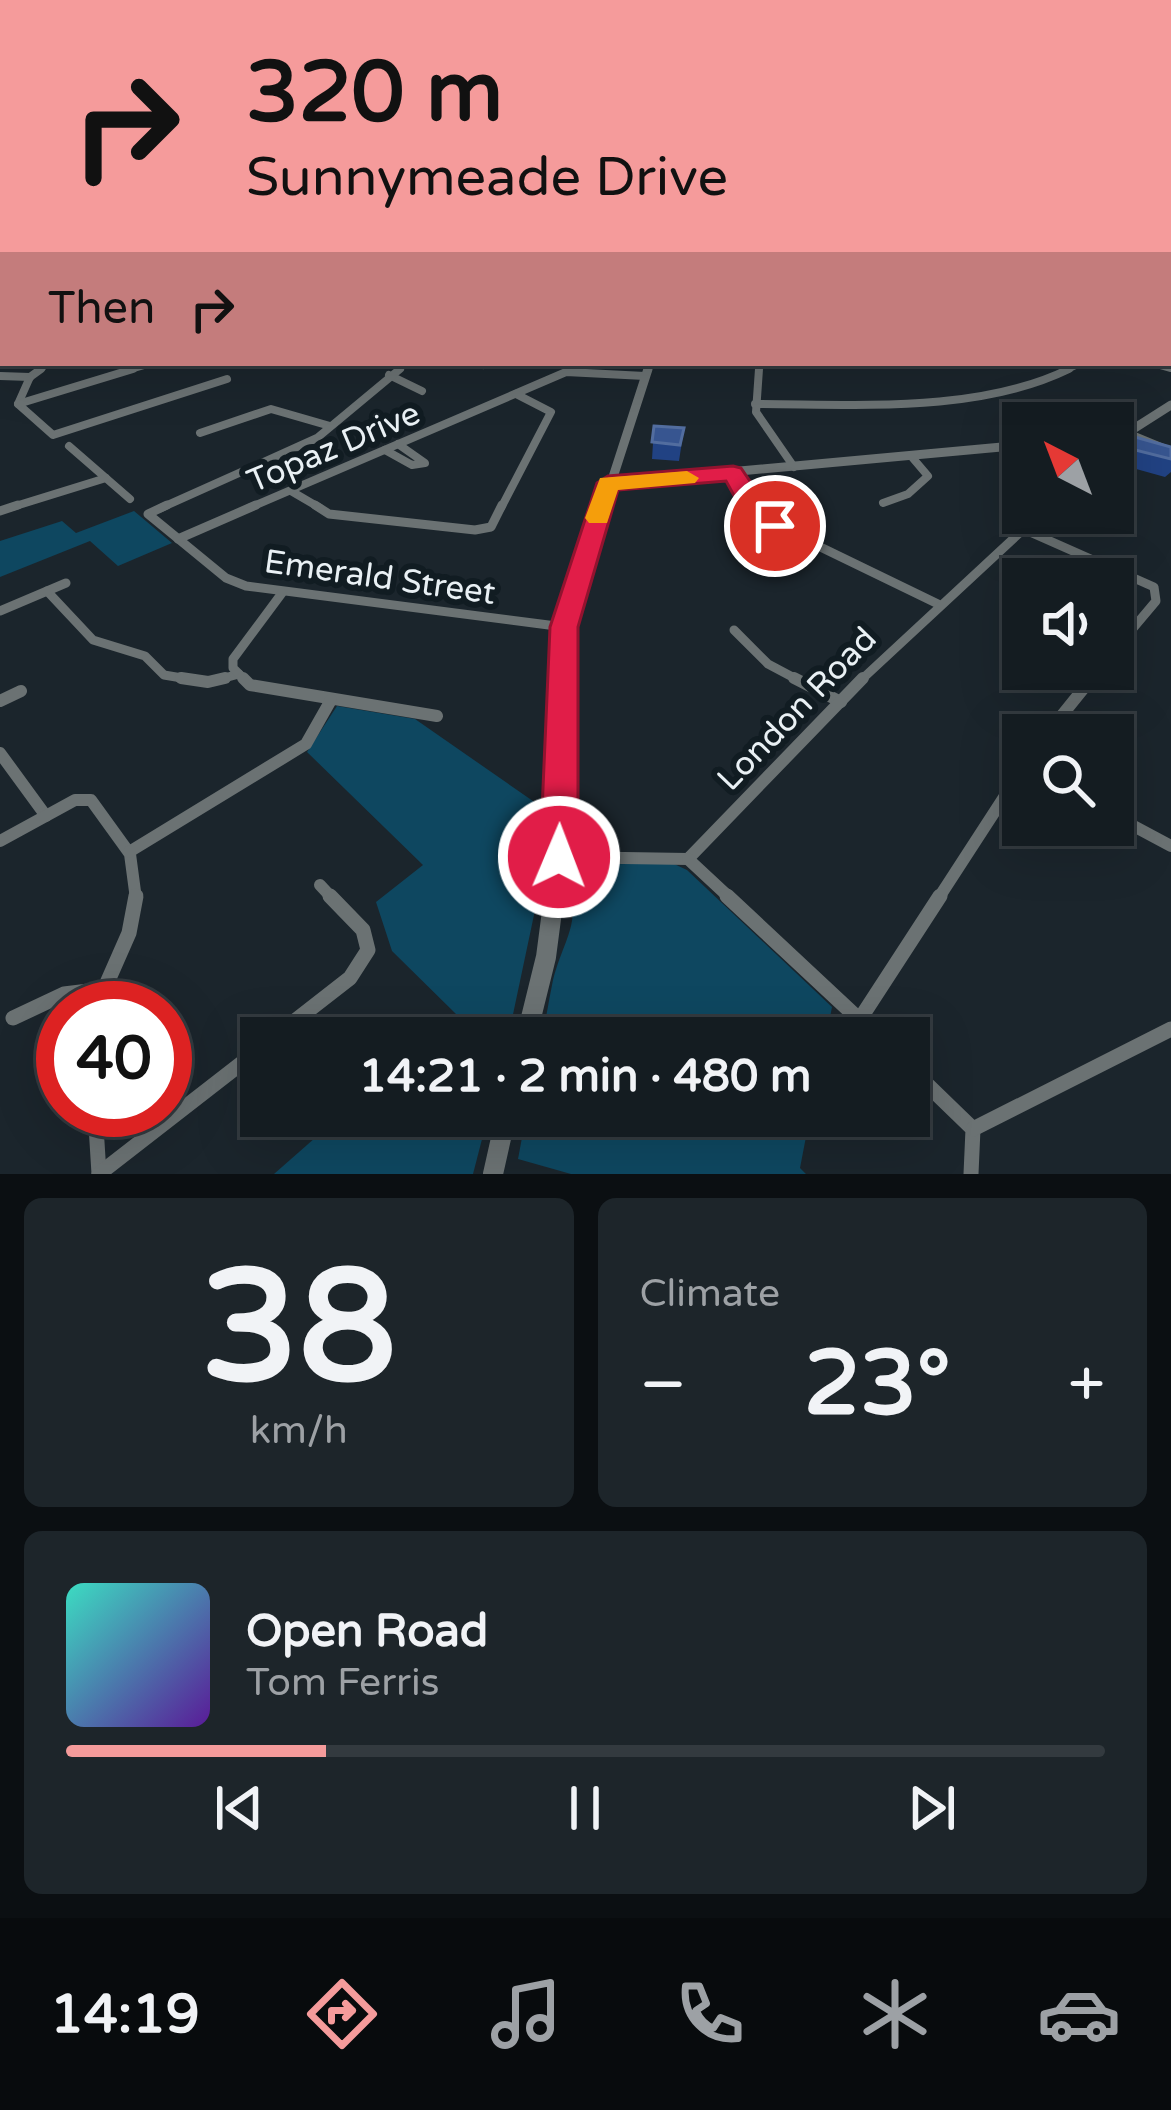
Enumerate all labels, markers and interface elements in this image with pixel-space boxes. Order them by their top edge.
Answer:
text: 320 m [246,43,503,144]
icon: right [48,48,204,204]
text: Sunnymeade Drive [246,145,728,210]
icon: right [179,276,245,342]
text: Then [48,282,155,336]
street label: Topaz Drive [241,394,426,501]
north arrow [1002,402,1134,534]
map controls [1002,402,1134,846]
pin [724,475,826,577]
icon: arrive [742,493,808,559]
street label: Emerald Street [262,542,498,613]
button: sound [1002,558,1134,690]
street label: London Road [710,619,885,799]
button: search [1002,714,1134,846]
position arrow [496,794,622,920]
speed limit sign: 40 [36,981,192,1137]
text: 14:21 · 2 min · 480 m [359,1050,811,1104]
text: 38 [201,1235,397,1423]
text: Climate [640,1270,780,1317]
text: 23° [804,1330,951,1439]
text: − [640,1345,687,1425]
text: + [1068,1345,1105,1425]
text: km/h [250,1407,348,1454]
text: Open Road [246,1605,488,1659]
text: Tom Ferris [246,1659,439,1706]
icon: previous [206,1775,272,1841]
icon: pause [552,1775,618,1841]
icon: next [899,1775,965,1841]
icon: directions [300,1972,384,2056]
icon: music [484,1972,568,2056]
icon: phone [668,1972,752,2056]
icon: climate [853,1972,937,2056]
icon: car [1037,1972,1121,2056]
text: 14:19 [50,1982,200,2047]

